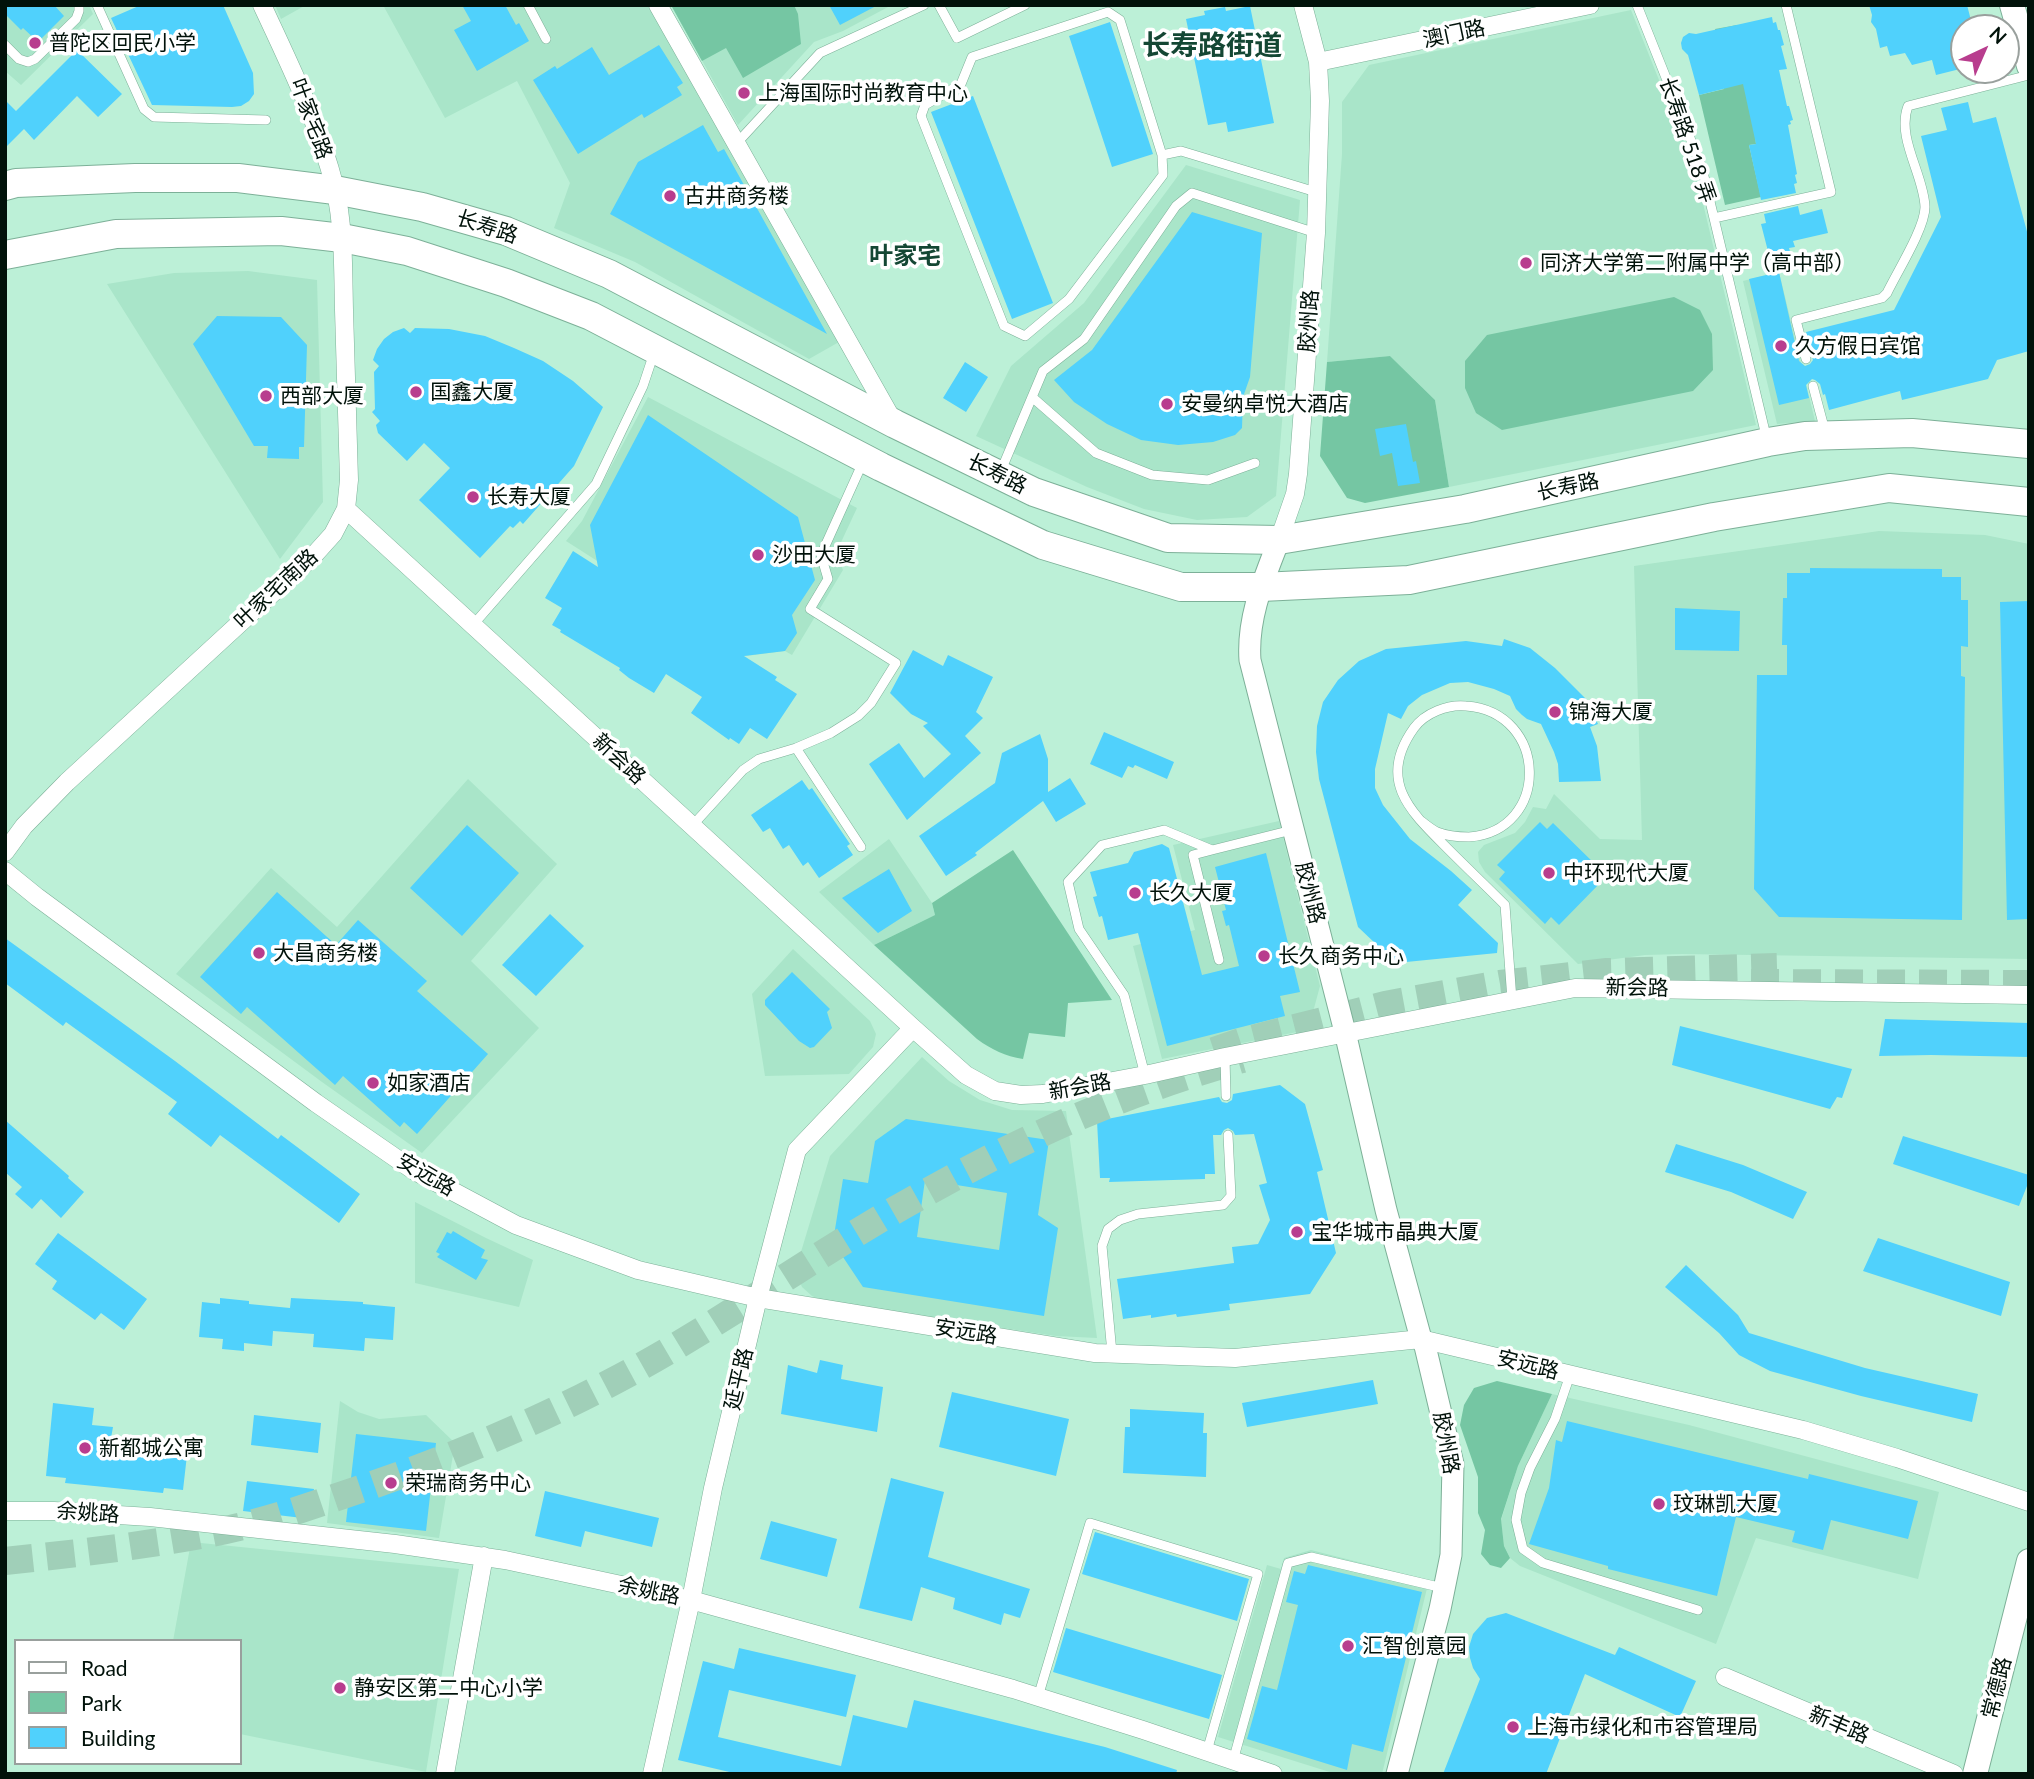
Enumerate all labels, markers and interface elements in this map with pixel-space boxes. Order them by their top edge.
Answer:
north arrow [1950,14,2020,84]
street label: 澳门路 [1421,15,1487,53]
text: N [1985,22,2012,48]
district label: 长寿路街道 [1142,29,1282,63]
place label: 普陀区回民小学 [49,30,196,56]
marker: 普陀区回民小学 [27,35,43,51]
street label: 长寿路 518 弄 [1654,74,1720,206]
street label: 叶家宅路 [285,75,337,163]
place label: 上海国际时尚教育中心 [758,80,968,106]
marker: 上海国际时尚教育中心 [736,85,752,101]
place label: 古井商务楼 [684,183,789,209]
marker: 古井商务楼 [662,188,678,204]
street label: 长寿路 [453,205,521,249]
district label: 叶家宅 [869,242,941,270]
place label: 同济大学第二附属中学（高中部） [1540,250,1855,276]
marker: 同济大学第二附属中学（高中部） [1518,255,1534,271]
street label: 胶州路 [1294,289,1324,353]
place label: 久方假日宾馆 [1795,333,1921,359]
marker: 久方假日宾馆 [1773,338,1789,354]
place label: 国鑫大厦 [430,379,514,405]
place label: 西部大厦 [280,383,364,409]
marker: 国鑫大厦 [408,384,424,400]
marker: 西部大厦 [258,388,274,404]
place label: 安曼纳卓悦大酒店 [1181,391,1349,417]
marker: 安曼纳卓悦大酒店 [1159,396,1175,412]
street label: 长寿路 [963,449,1031,499]
street label: 长寿路 [1535,468,1601,506]
place label: 长寿大厦 [487,484,571,510]
marker: 长寿大厦 [465,489,481,505]
place label: 沙田大厦 [772,542,856,568]
street label: 叶家宅南路 [229,544,323,634]
marker: 沙田大厦 [750,547,766,563]
place label: 锦海大厦 [1569,699,1653,725]
marker: 锦海大厦 [1547,704,1563,720]
street label: 新会路 [587,728,651,790]
street label: 胶州路 [1290,859,1330,927]
place label: 中环现代大厦 [1563,860,1689,886]
marker: 中环现代大厦 [1541,865,1557,881]
place label: 长久大厦 [1149,880,1233,906]
marker: 长久大厦 [1127,885,1143,901]
place label: 大昌商务楼 [273,940,378,966]
place label: 长久商务中心 [1278,943,1404,969]
marker: 大昌商务楼 [251,945,267,961]
marker: 长久商务中心 [1256,948,1272,964]
street label: 新会路 [1605,975,1669,1001]
street label: 新会路 [1047,1069,1113,1105]
place label: 如家酒店 [387,1070,471,1096]
marker: 如家酒店 [365,1075,381,1091]
street label: 安远路 [392,1148,460,1202]
place label: 宝华城市晶典大厦 [1311,1219,1479,1245]
marker: 宝华城市晶典大厦 [1289,1224,1305,1240]
street label: 安远路 [933,1315,999,1349]
street label: 延平路 [720,1345,758,1413]
street label: 安远路 [1494,1345,1562,1385]
street label: 胶州路 [1428,1410,1464,1476]
place label: 新都城公寓 [99,1435,204,1461]
marker: 新都城公寓 [77,1440,93,1456]
place label: 荣瑞商务中心 [405,1470,531,1496]
marker: 荣瑞商务中心 [383,1475,399,1491]
place label: 玟琳凯大厦 [1673,1491,1778,1517]
marker: 玟琳凯大厦 [1651,1496,1667,1512]
street label: 余姚路 [56,1498,120,1528]
street label: 余姚路 [616,1572,682,1610]
place label: 汇智创意园 [1362,1633,1467,1659]
marker: 汇智创意园 [1340,1638,1356,1654]
legend [14,1639,242,1765]
street label: 常德路 [1977,1654,2017,1722]
text: Road [81,1655,128,1680]
place label: 静安区第二中心小学 [354,1675,543,1701]
marker: 静安区第二中心小学 [332,1680,348,1696]
text: Park [81,1690,122,1715]
street label: 新丰路 [1805,1701,1873,1749]
place label: 上海市绿化和市容管理局 [1527,1714,1758,1740]
marker: 上海市绿化和市容管理局 [1505,1719,1521,1735]
text: Building [81,1725,156,1750]

